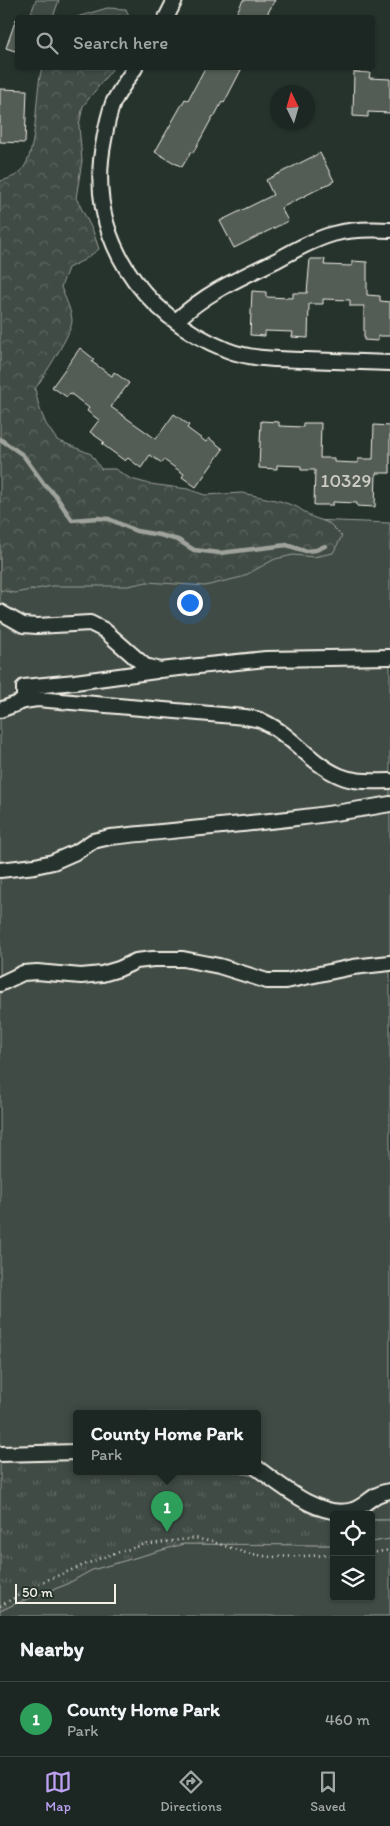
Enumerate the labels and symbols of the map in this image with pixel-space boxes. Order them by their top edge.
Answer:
north arrow [270,85,315,130]
house number: 10329 [321,469,371,492]
your location [177,590,203,616]
pin: 1 [151,1491,183,1532]
scale bar [15,1581,116,1604]

